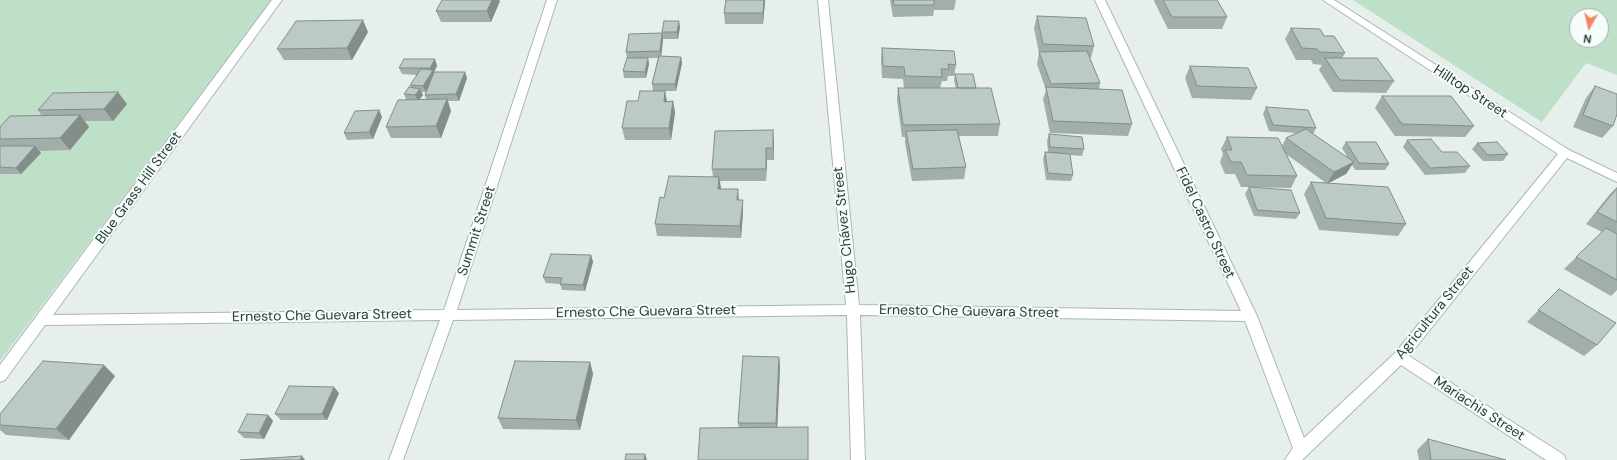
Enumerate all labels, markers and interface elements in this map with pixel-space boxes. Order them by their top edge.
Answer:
north arrow [1569,8,1609,48]
text: N [1583,31,1592,46]
street label: Hilltop Street [1430,62,1510,122]
street label: Blue Grass Hill Street [93,128,185,248]
street label: Fidel Castro Street [1172,165,1238,281]
street label: Hugo Chávez Street [830,166,860,294]
street label: Summit Street [455,184,499,278]
street label: Agricultura Street [1392,263,1478,363]
street label: Ernesto Che Guevara Street [556,302,736,322]
street label: Ernesto Che Guevara Street [879,302,1059,322]
street label: Ernesto Che Guevara Street [232,306,412,326]
street label: Mariachis Street [1430,373,1528,445]

